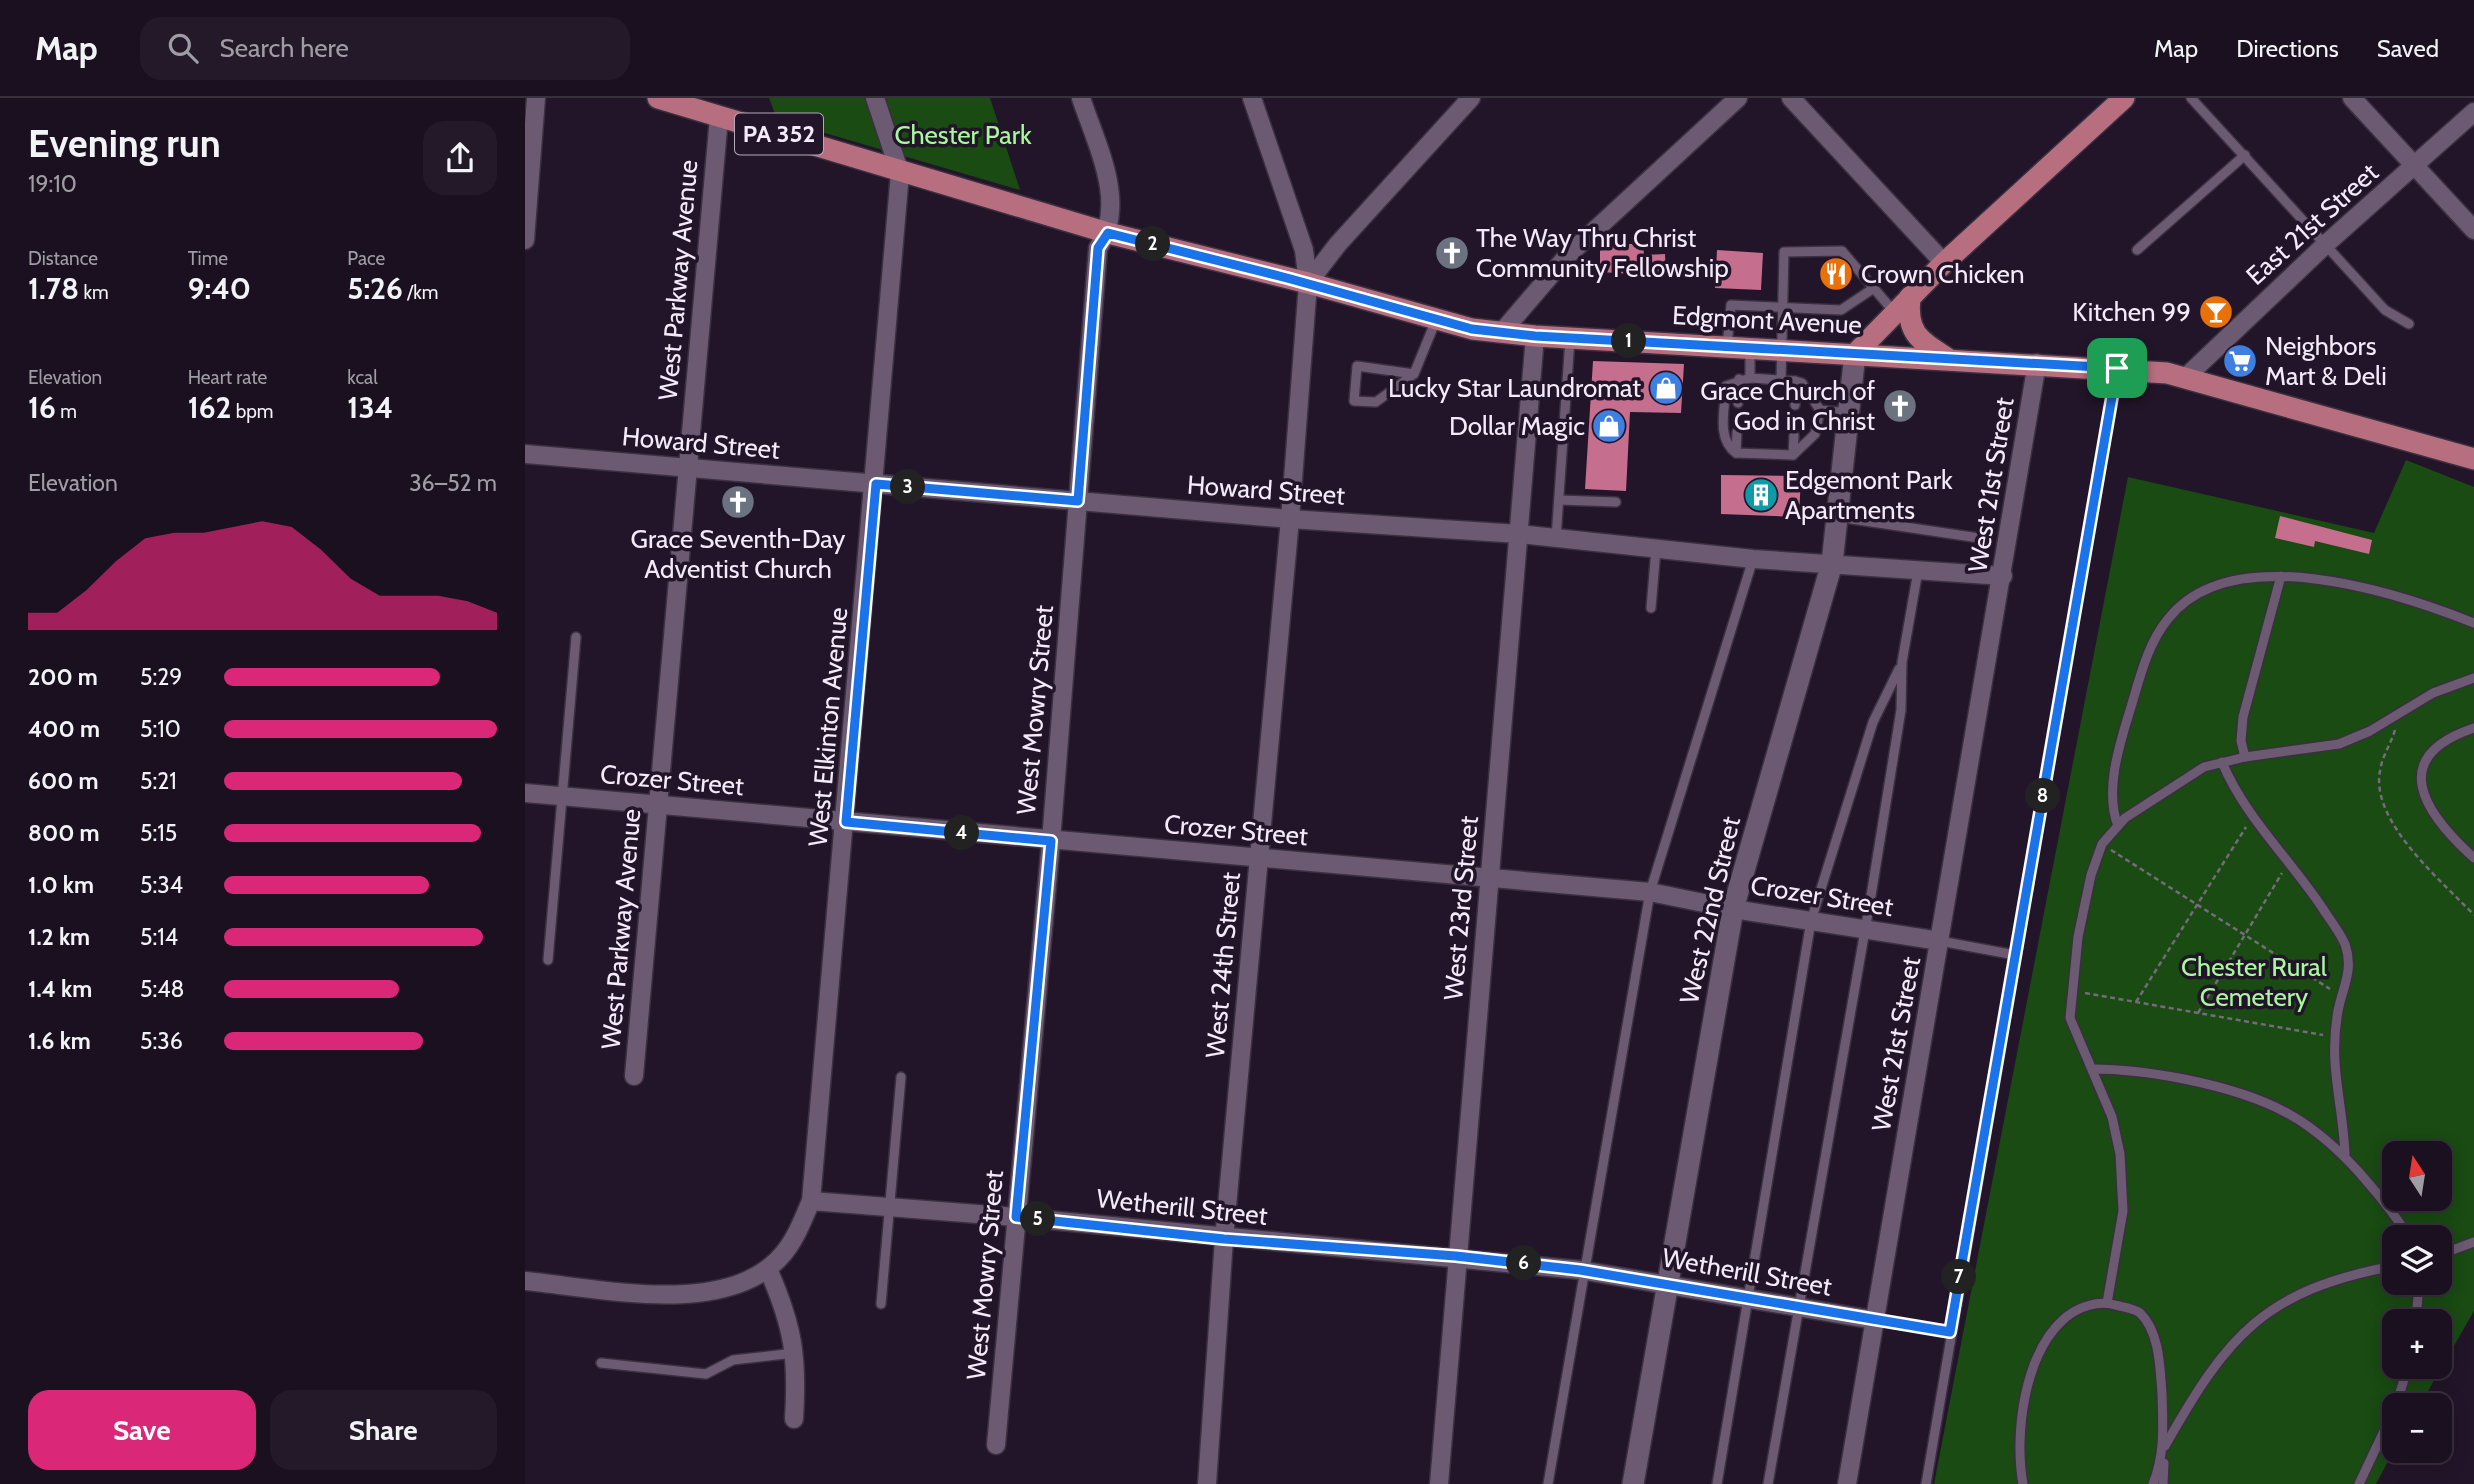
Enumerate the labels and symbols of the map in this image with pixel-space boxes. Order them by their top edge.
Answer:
road number: PA 352 [735,114,823,154]
park label: Chester Park [894,119,1032,151]
street label: East 21st Street [2239,156,2385,292]
street label: West Parkway Avenue [652,158,704,402]
place label: The Way Thru Christ Community Fellowship [1476,222,1729,284]
pin: 2 [1135,226,1171,262]
church icon: The Way Thru Christ Community Fellowship [1433,234,1471,272]
restaurant icon: Crown Chicken [1817,255,1855,293]
place label: Crown Chicken [1861,258,2024,290]
bar icon: Kitchen 99 [2197,293,2235,331]
place label: Kitchen 99 [2072,296,2191,328]
street label: Edgmont Avenue [1671,299,1863,341]
pin: 1 [1611,324,1647,358]
place label: Neighbors Mart & Deli [2265,330,2387,392]
pin [2087,338,2147,398]
supermarket icon: Neighbors Mart & Deli [2221,342,2259,380]
shop icon: Lucky Star Laundromat [1647,369,1685,407]
place label: Lucky Star Laundromat [1388,372,1641,404]
place label: Grace Church of God in Christ [1700,375,1875,437]
church icon: Grace Church of God in Christ [1881,387,1919,425]
street label: West 21st Street [1961,395,2021,575]
shop icon: Dollar Magic [1590,407,1628,445]
place label: Dollar Magic [1449,410,1585,442]
street label: Howard Street [621,420,782,466]
place label: Edgemont Park Apartments [1785,464,1953,526]
street label: Howard Street [1186,469,1346,512]
pin: 3 [891,470,925,504]
building icon: Edgemont Park Apartments [1742,476,1780,514]
church icon: Grace Seventh-Day Adventist Church [719,483,757,521]
place label: Grace Seventh-Day Adventist Church [631,523,845,585]
street label: West Mowry Street [1010,604,1060,816]
street label: West Elkinton Avenue [802,606,854,848]
street label: Crozer Street [599,758,745,802]
pin: 8 [2025,778,2061,814]
street label: West Parkway Avenue [595,807,647,1051]
street label: Crozer Street [1163,808,1309,852]
street label: West 22nd Street [1673,813,1747,1007]
street label: West 23rd Street [1437,814,1485,1002]
pin: 4 [945,816,979,850]
street label: Crozer Street [1748,869,1896,923]
street label: West 24th Street [1199,871,1247,1059]
park label: Chester Rural Cemetery [2181,951,2327,1013]
street label: West 21st Street [1865,954,1927,1134]
north arrow [2382,1141,2452,1211]
street label: West Mowry Street [960,1169,1010,1381]
street label: Wetherill Street [1095,1182,1269,1232]
pin: 5 [1021,1202,1055,1236]
street label: Wetherill Street [1660,1241,1835,1303]
pin: 6 [1507,1246,1541,1280]
pin: 7 [1941,1260,1977,1294]

